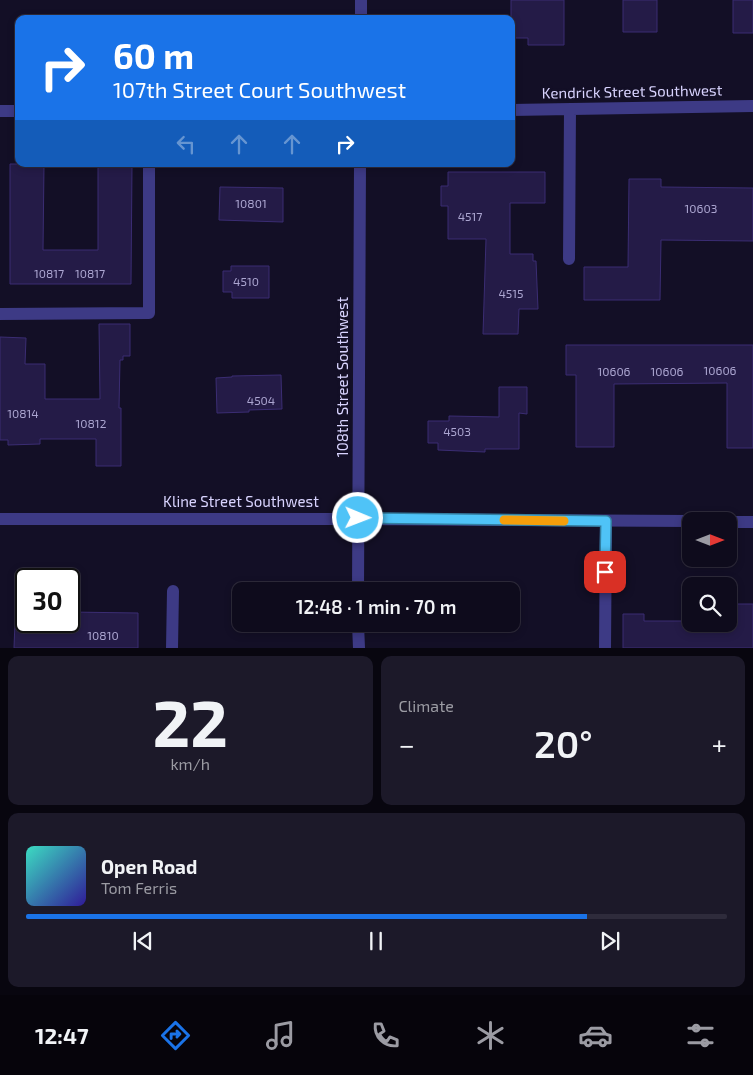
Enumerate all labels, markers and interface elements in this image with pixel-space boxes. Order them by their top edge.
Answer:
text: 60 m [113,34,194,76]
icon: right [30,35,95,100]
text: 107th Street Court Southwest [113,76,406,102]
street label: Kendrick Street Southwest [542,80,723,102]
icon: left [172,130,200,158]
icon: ahead [225,130,253,158]
icon: ahead [278,130,306,158]
icon: right [331,130,359,158]
house number: 10801 [235,196,267,210]
house number: 10603 [685,201,717,215]
house number: 4517 [458,209,482,223]
house number: 10817 [34,266,64,280]
house number: 10817 [75,266,105,280]
house number: 4510 [233,274,259,288]
house number: 4515 [498,286,524,300]
street label: 108th Street Southwest [333,296,351,457]
house number: 10606 [704,363,737,377]
house number: 10606 [598,364,631,378]
house number: 10606 [651,364,684,378]
house number: 4504 [247,393,275,407]
house number: 10814 [7,406,39,420]
house number: 10812 [76,416,107,430]
house number: 4503 [443,424,471,438]
position arrow [331,491,383,543]
street label: Kline Street Southwest [163,492,319,510]
north arrow [682,512,738,568]
map controls [682,512,737,632]
pin [584,551,626,593]
icon: arrive [591,558,619,586]
speed limit sign: 30 [15,568,80,633]
button: search [682,577,737,632]
text: 12:48 · 1 min · 70 m [296,595,456,618]
house number: 10810 [87,628,119,642]
text: 22 [152,682,228,760]
text: Climate [399,696,454,715]
text: 20° [534,720,593,766]
text: − [399,727,415,761]
text: + [712,727,727,761]
text: km/h [170,754,210,773]
text: Open Road [101,855,197,878]
text: Tom Ferris [101,878,177,897]
icon: previous [129,927,157,955]
icon: pause [362,927,390,955]
icon: next [596,927,624,955]
icon: directions [158,1018,193,1053]
icon: music [263,1018,298,1053]
icon: phone [368,1018,403,1053]
icon: climate [473,1018,508,1053]
icon: car [578,1018,613,1053]
icon: filters [683,1018,718,1053]
text: 12:47 [35,1022,89,1048]

